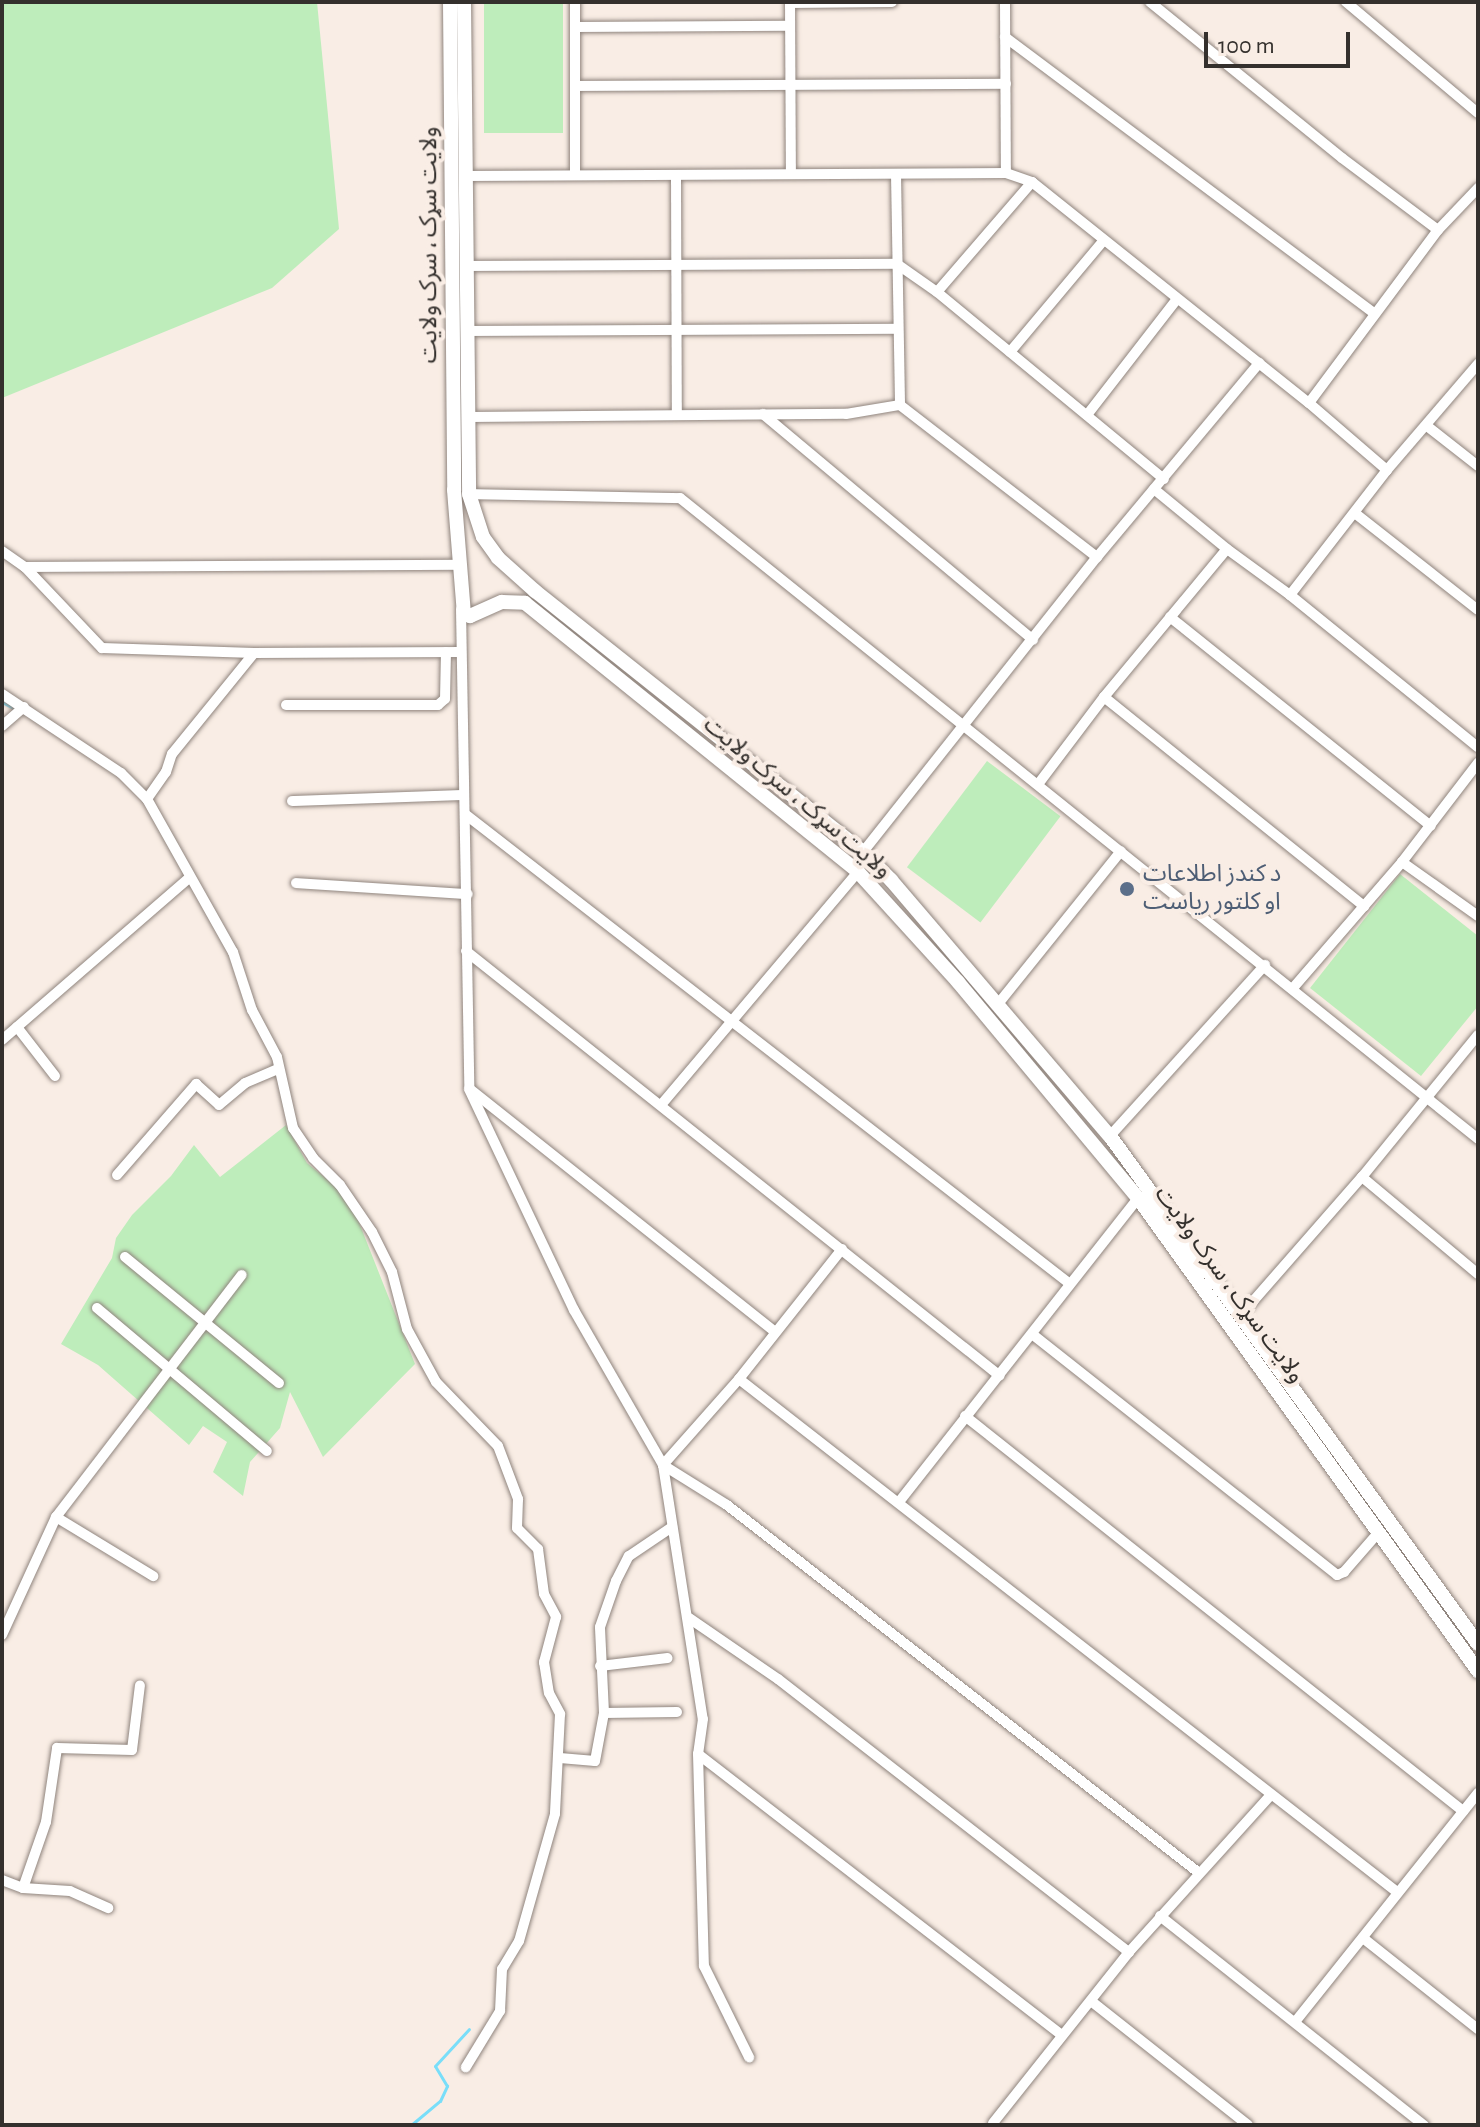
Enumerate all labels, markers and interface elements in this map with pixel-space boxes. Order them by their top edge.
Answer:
scale bar [1208,16,1354,66]
text: 100 m [1218,34,1275,58]
street label: ولایت سړک ، سرک ولایت [416,127,444,363]
street label: ولایت سړک ، سرک ولایت [697,711,897,885]
place label: د کندز اطلاعات او کلتور ریاست [1143,861,1281,917]
marker: د کندز اطلاعات او کلتور ریاست [1118,880,1136,898]
street label: ولایت سړک ، سرک ولایت [1148,1181,1310,1389]

